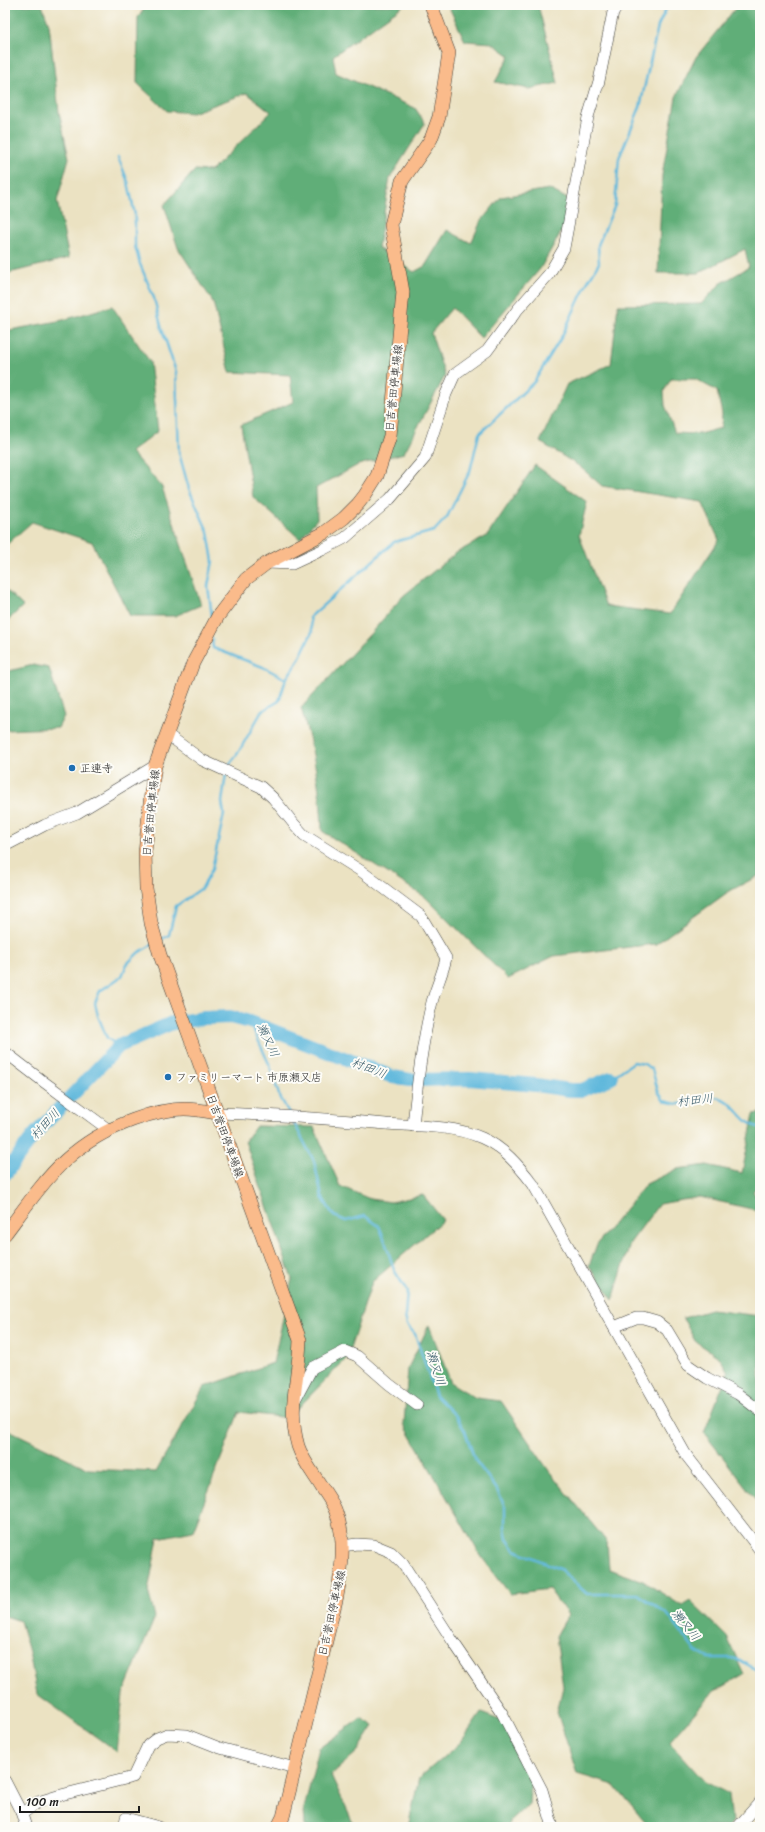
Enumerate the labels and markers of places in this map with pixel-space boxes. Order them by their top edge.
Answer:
place label: 正連寺 [80,759,113,778]
marker: 正連寺 [67,763,77,773]
place label: ファミリーマート 市原瀬又店 [176,1068,322,1087]
marker: ファミリーマート 市原瀬又店 [163,1072,173,1082]

